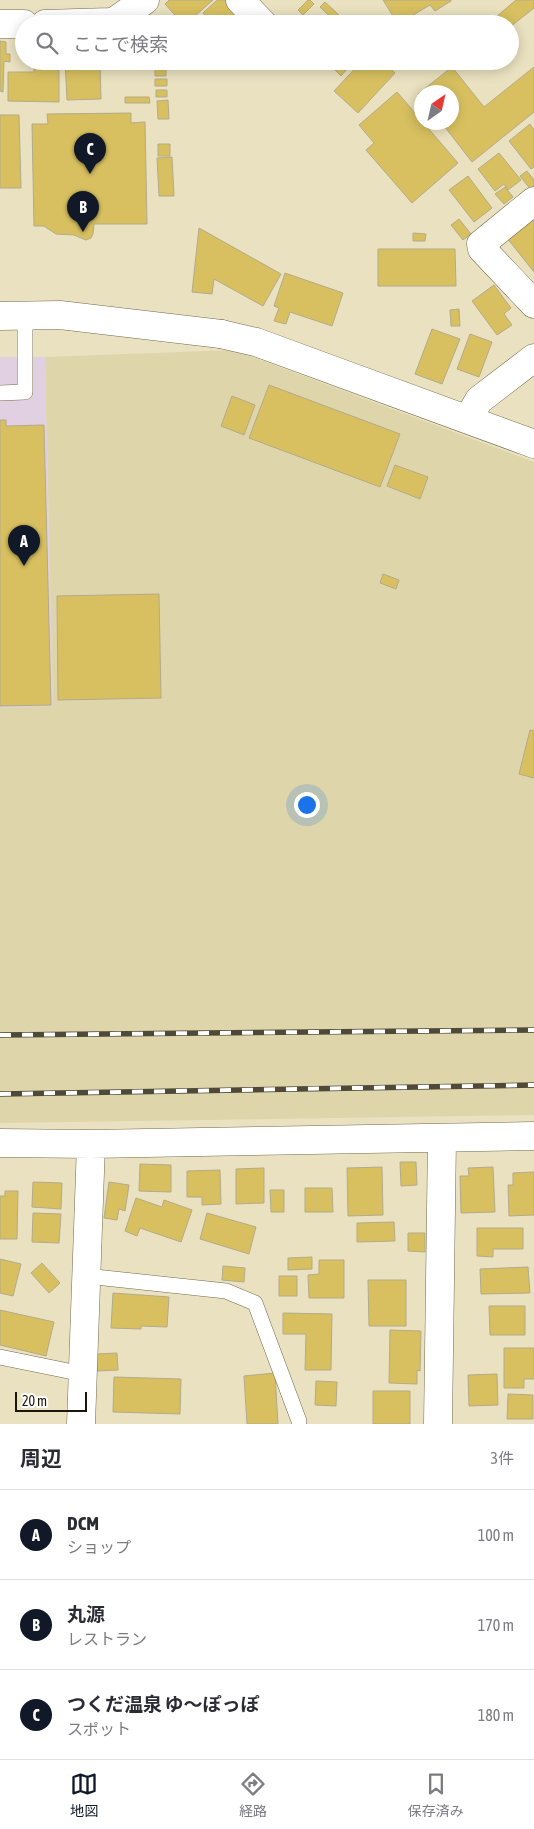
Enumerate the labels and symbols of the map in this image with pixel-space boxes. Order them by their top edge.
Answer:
north arrow [414,85,459,130]
pin: C [74,133,106,174]
pin: B [67,191,99,232]
pin: A [8,525,40,566]
your location [294,792,320,818]
scale bar [15,1389,88,1412]

